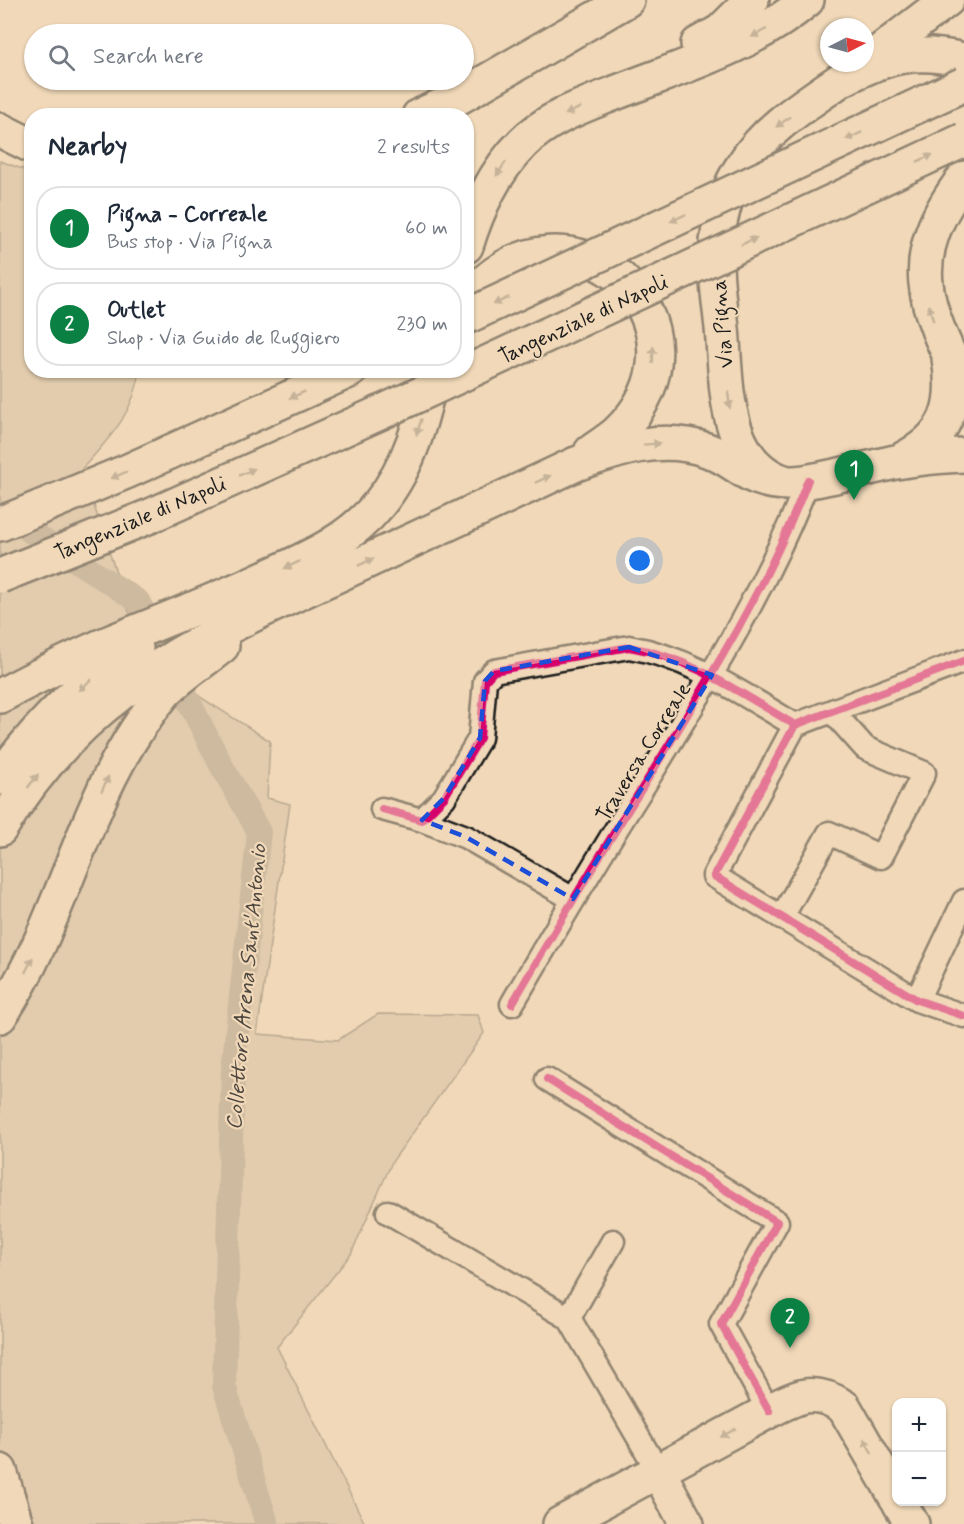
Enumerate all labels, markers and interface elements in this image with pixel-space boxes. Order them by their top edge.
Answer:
north arrow [820,18,874,72]
search box [24,24,474,90]
one-way arrow [750,28,767,38]
icon: search [45,41,78,74]
text: Search here [93,43,204,71]
one-way arrow [565,106,582,115]
one-way arrow [776,116,792,128]
text: Nearby [48,130,127,164]
one-way arrow [846,131,863,140]
text: 2 results [377,134,450,161]
one-way arrow [917,153,934,162]
one-way arrow [496,161,507,177]
text: Pigna - Correale [107,201,268,229]
one-way arrow [669,214,686,223]
text: 1 [65,215,74,242]
text: 60 m [405,215,448,242]
text: Bus stop · Via Pigna [107,229,273,256]
one-way arrow [740,237,757,246]
street label: Tangenziale di Napoli [494,268,673,372]
street label: Via Pigna [705,278,743,369]
text: Outlet [107,297,166,325]
one-way arrow [493,297,510,306]
one-way arrow [926,304,935,322]
text: 2 [65,311,74,338]
text: 230 m [396,311,448,338]
text: Shop · Via Guido de Ruggiero [107,325,340,352]
one-way arrow [649,346,658,365]
one-way arrow [289,390,306,399]
one-way arrow [724,391,733,410]
one-way arrow [414,418,423,436]
one-way arrow [643,439,662,448]
pin: 1 [834,450,874,500]
one-way arrow [239,467,257,477]
street label: Tangenziale di Napoli [50,470,231,569]
one-way arrow [110,470,128,480]
one-way arrow [535,475,552,484]
your location [625,546,654,575]
one-way arrow [358,557,375,566]
one-way arrow [283,561,300,570]
street label: Traversa Correale [590,677,698,828]
one-way arrow [78,678,93,691]
one-way arrow [27,773,39,789]
one-way arrow [100,775,110,793]
water label: Collettore Arena Sant'Antonio [221,842,273,1131]
one-way arrow [24,956,33,973]
pin: 2 [770,1298,810,1348]
map controls [892,1398,946,1506]
button: + [892,1398,946,1452]
one-way arrow [720,1428,737,1438]
one-way arrow [863,1438,873,1455]
button: − [892,1452,946,1506]

